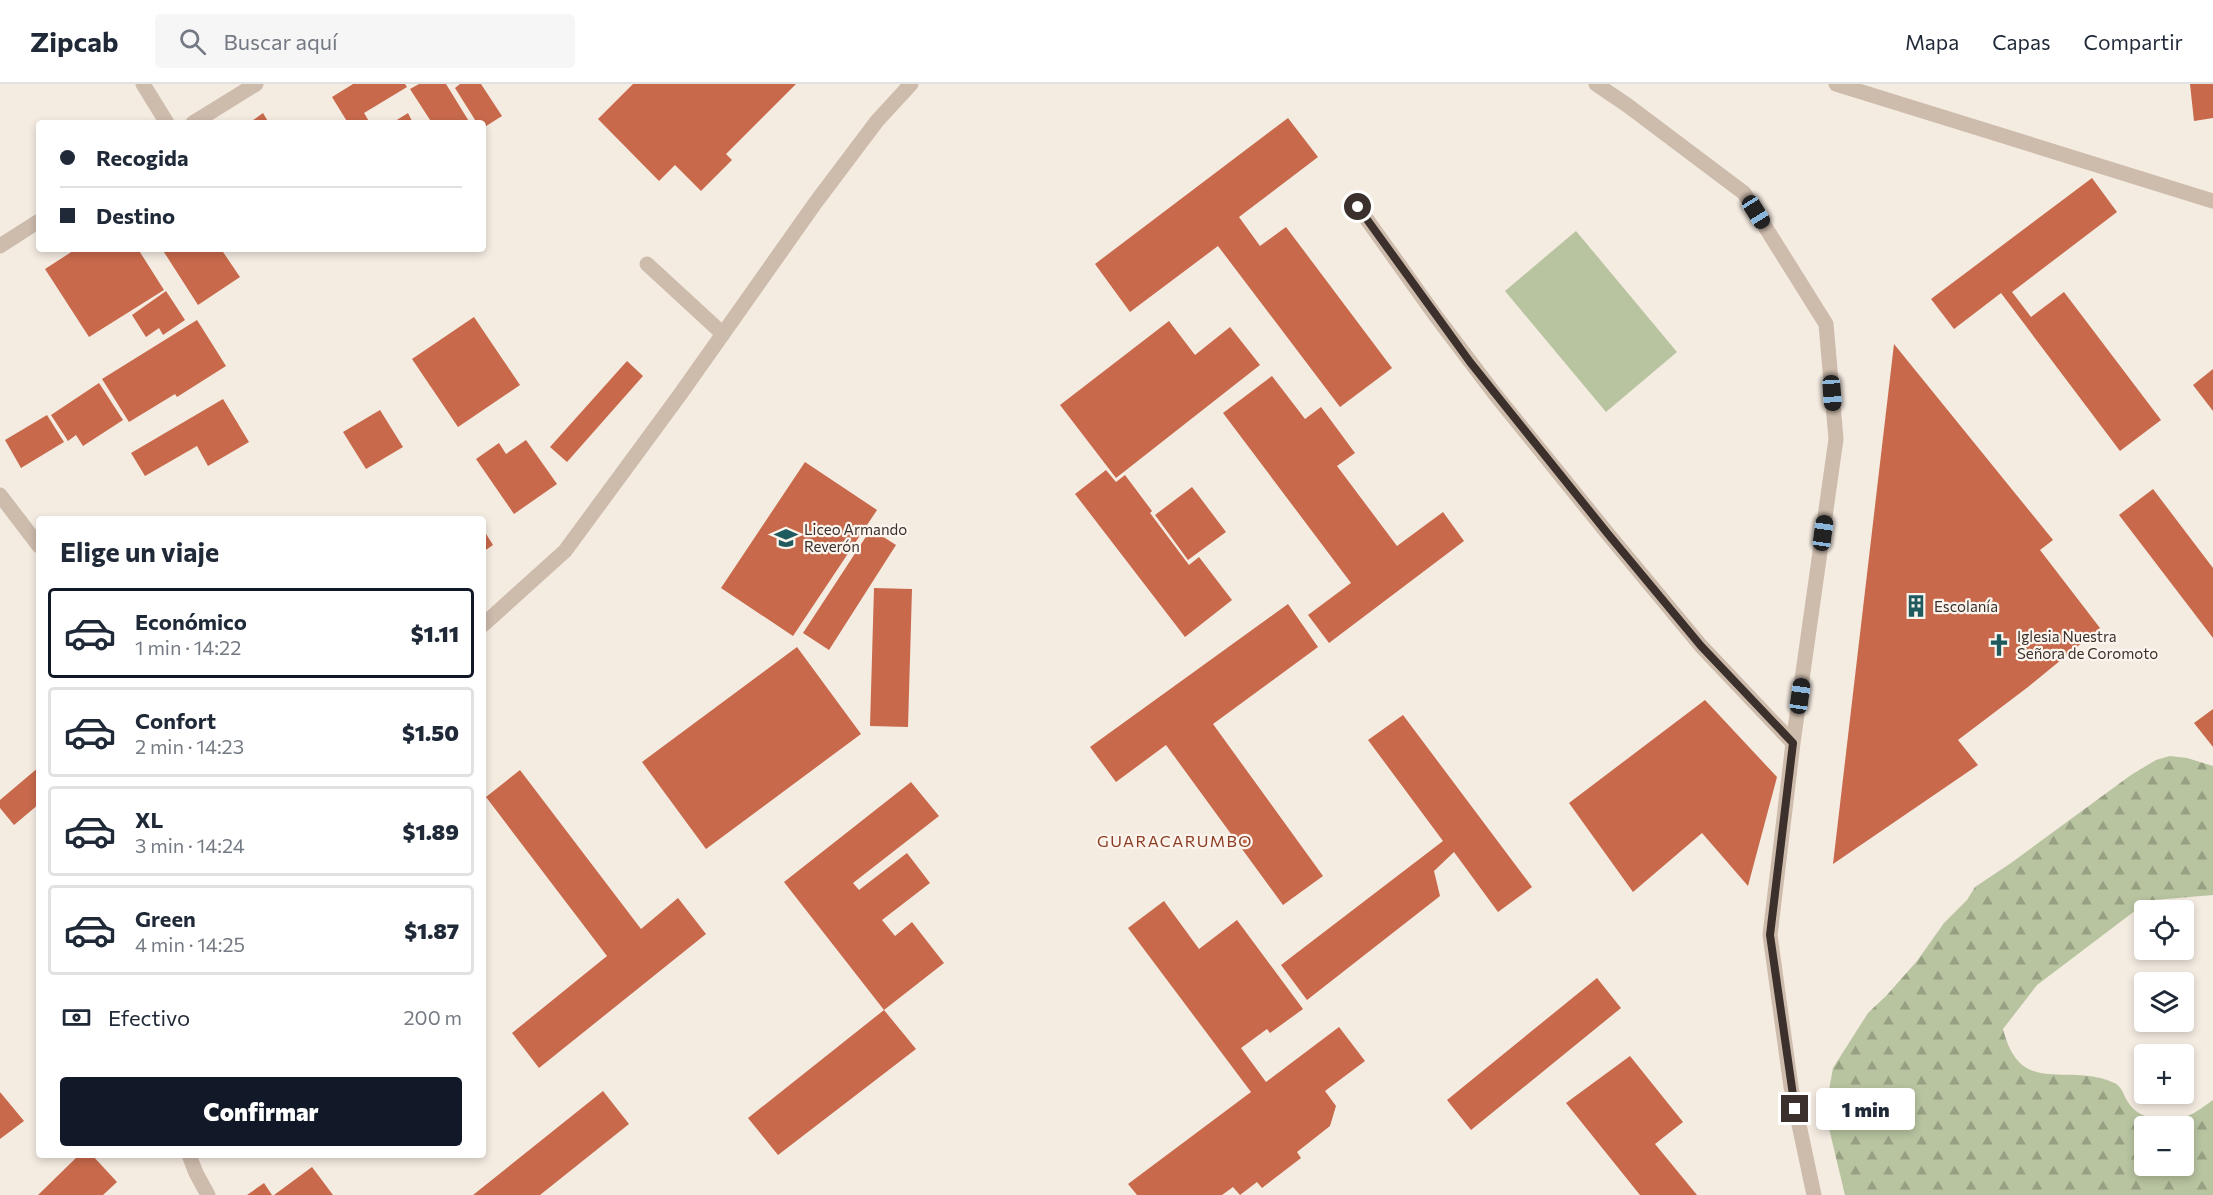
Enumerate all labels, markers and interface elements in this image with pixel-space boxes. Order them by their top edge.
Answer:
search box [155,14,575,68]
text: Zipcab [30,24,119,58]
icon: search [176,25,209,58]
text: Buscar aquí [224,28,338,55]
text: Mapa [1905,29,1959,54]
text: Capas [1992,29,2051,54]
text: Compartir [2084,29,2183,54]
text: Recogida [96,144,188,171]
car [1739,192,1773,232]
route start [1344,193,1371,220]
text: Destino [96,202,175,229]
car [1822,374,1842,412]
car [1812,514,1834,552]
place label: Liceo Armando Reverón [804,520,907,555]
school or university icon: Liceo Armando Reverón [773,525,799,551]
text: Elige un viaje [60,535,219,568]
building icon: Escolanía [1903,593,1929,619]
place label: Escolanía [1934,597,1998,615]
icon: car [63,606,117,660]
text: Económico [135,608,247,635]
text: $1.11 [411,620,459,647]
place label: Iglesia Nuestra Señora de Coromoto [2017,627,2158,662]
church icon: Iglesia Nuestra Señora de Coromoto [1986,632,2012,658]
text: 1 min · 14:22 [135,635,241,659]
car [1789,677,1811,715]
icon: car [63,705,117,759]
text: Confort [135,707,216,734]
text: $1.50 [402,719,459,746]
text: 2 min · 14:23 [135,734,244,758]
icon: car [63,804,117,858]
text: XL [135,806,163,833]
text: $1.89 [403,818,459,845]
district label: GUARACARUMBO [1097,831,1253,850]
text: 3 min · 14:24 [135,833,245,857]
map controls [2134,900,2194,1176]
button: locate [2134,900,2194,960]
icon: car [63,903,117,957]
text: Green [135,905,196,932]
text: $1.87 [404,917,459,944]
text: 4 min · 14:25 [135,932,245,956]
button: layers [2134,972,2194,1032]
icon: cash [60,1001,93,1034]
text: Efectivo [108,1004,190,1031]
text: 200 m [404,1005,462,1029]
button: + [2134,1044,2194,1104]
button: Confirmar [60,1077,462,1146]
callout: 1 min [1816,1088,1915,1130]
route end [1781,1095,1808,1122]
text: 1 min [1841,1097,1890,1121]
button: − [2134,1116,2194,1176]

